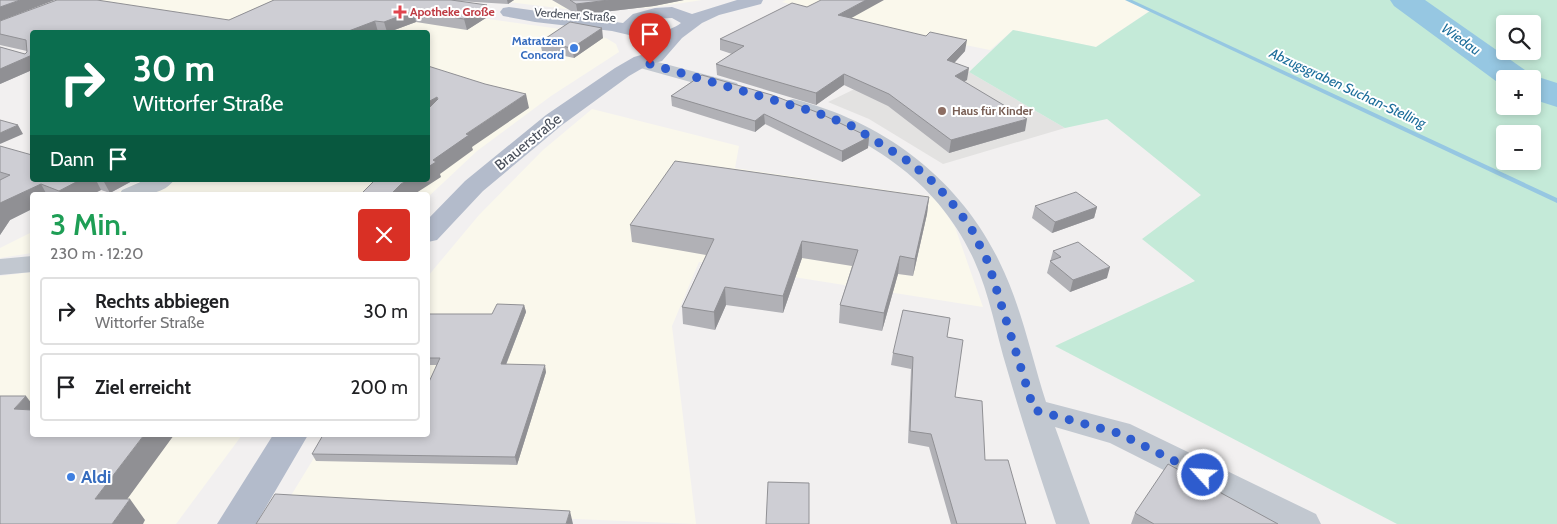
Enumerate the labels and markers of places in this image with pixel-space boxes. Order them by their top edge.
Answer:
place label: Apotheke Große [410,4,495,19]
marker: Apotheke Große [394,6,406,18]
pin [629,13,671,64]
place label: Matratzen Concord [512,33,564,62]
marker: Matratzen Concord [568,42,580,54]
place label: Haus für Kinder [952,103,1033,118]
marker: Haus für Kinder [936,105,948,117]
place label: Aldi [81,466,111,488]
marker: Aldi [65,471,77,483]

